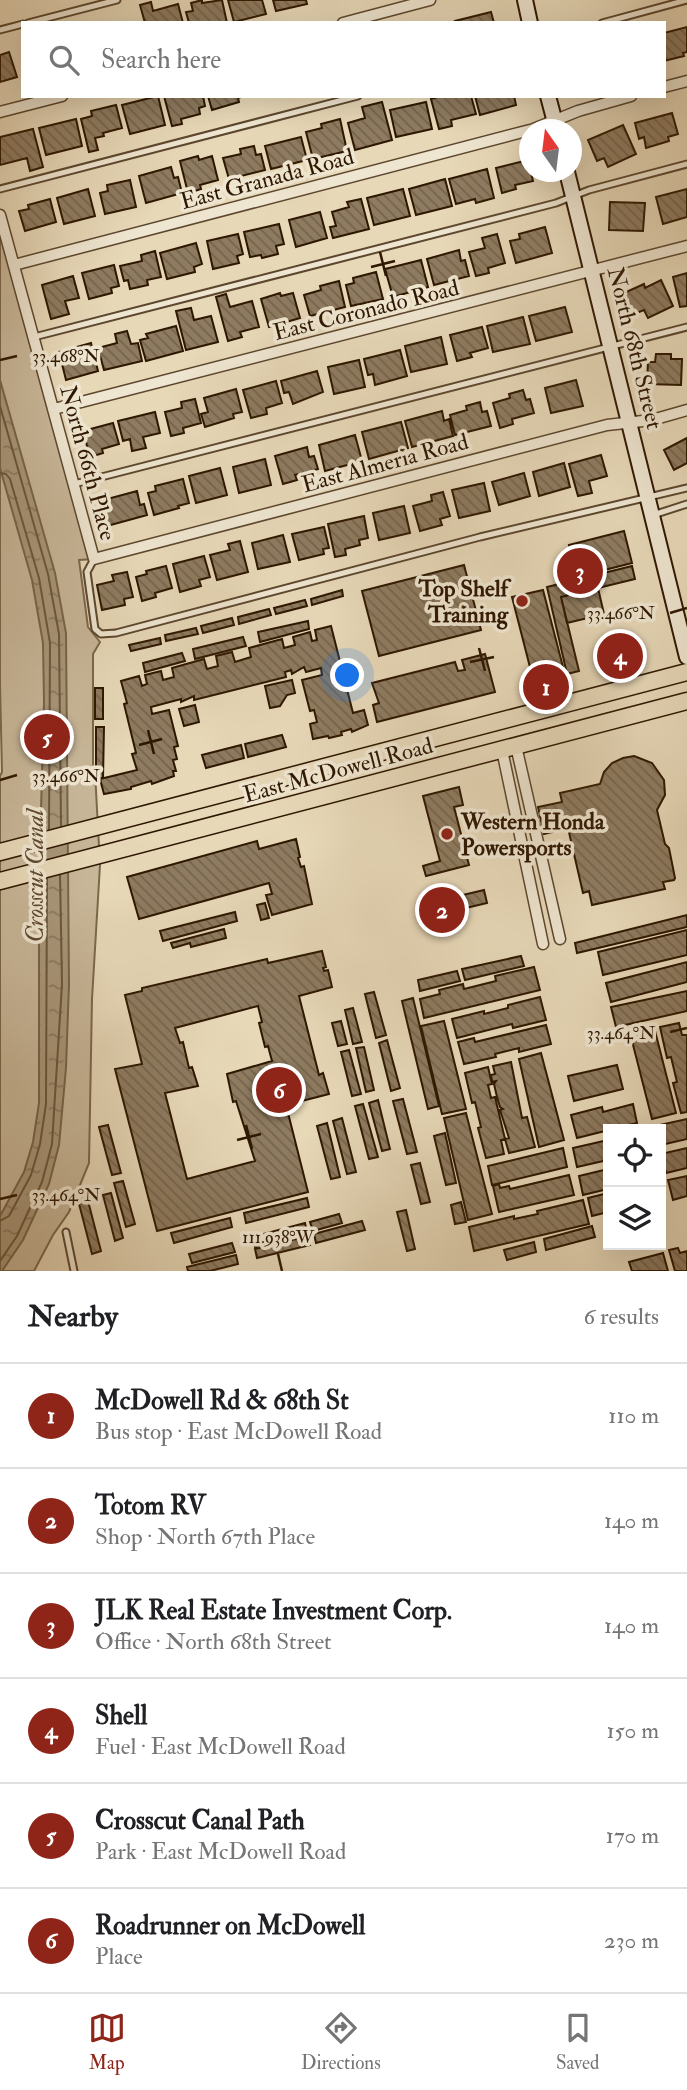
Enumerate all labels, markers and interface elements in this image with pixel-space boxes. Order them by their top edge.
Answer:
search box [21,21,666,98]
icon: search [45,41,83,79]
text: Search here [101,44,221,76]
north arrow [519,119,582,182]
street label: East Granada Road [177,142,357,216]
street label: North 68th Street [601,264,669,432]
street label: East Coronado Road [270,273,462,347]
text: 33.468°N [32,345,100,368]
street label: North 66th Place [53,382,123,544]
street label: East Almeria Road [299,427,471,499]
pin: 3 [557,545,603,597]
place label: Top Shelf Training [418,574,512,630]
marker: Top Shelf Training [514,593,530,609]
text: 33.466°N [587,602,655,625]
pin: 4 [597,630,643,682]
your location [330,658,364,692]
pin: 1 [523,661,569,713]
pin: 5 [24,711,70,763]
street label: East McDowell Road [240,731,436,809]
text: 33.466°N [32,765,100,788]
water label: Crosscut Canal [20,807,51,943]
place label: Western Honda Powersports [460,807,606,863]
marker: Western Honda Powersports [439,826,455,842]
pin: 2 [419,884,465,936]
text: 33.464°N [587,1022,655,1045]
pin: 6 [256,1064,302,1116]
map controls [603,1124,666,1250]
button: locate [603,1124,666,1187]
text: 33.464°N [32,1184,100,1207]
button: layers [603,1187,666,1250]
text: 111.938°W [242,1226,315,1249]
text: Nearby [28,1298,118,1335]
text: 6 results [584,1302,659,1331]
text: McDowell Rd & 68th St [95,1385,349,1417]
text: 1 [47,1401,55,1430]
text: 110 m [608,1401,659,1430]
text: Bus stop · East McDowell Road [95,1417,382,1446]
text: Totom RV [95,1490,206,1522]
text: 2 [45,1506,57,1535]
text: 140 m [604,1506,659,1535]
text: Shop · North 67th Place [95,1522,315,1551]
text: JLK Real Estate Investment Corp. [95,1595,452,1627]
text: 3 [47,1611,55,1640]
text: 140 m [604,1611,659,1640]
text: Office · North 68th Street [95,1627,332,1656]
text: Shell [95,1700,147,1732]
text: 4 [45,1716,57,1745]
text: 150 m [606,1716,659,1745]
text: Fuel · East McDowell Road [95,1732,346,1761]
text: Crosscut Canal Path [95,1805,305,1837]
text: 5 [46,1821,56,1850]
text: 170 m [606,1821,659,1850]
text: Park · East McDowell Road [95,1837,346,1866]
text: Roadrunner on McDowell [95,1910,365,1942]
text: 6 [45,1926,57,1955]
text: 230 m [604,1926,659,1955]
text: Place [95,1942,143,1971]
tab: Map [88,2009,126,2075]
tab: Directions [301,2009,381,2075]
tab: Saved [556,2009,599,2075]

